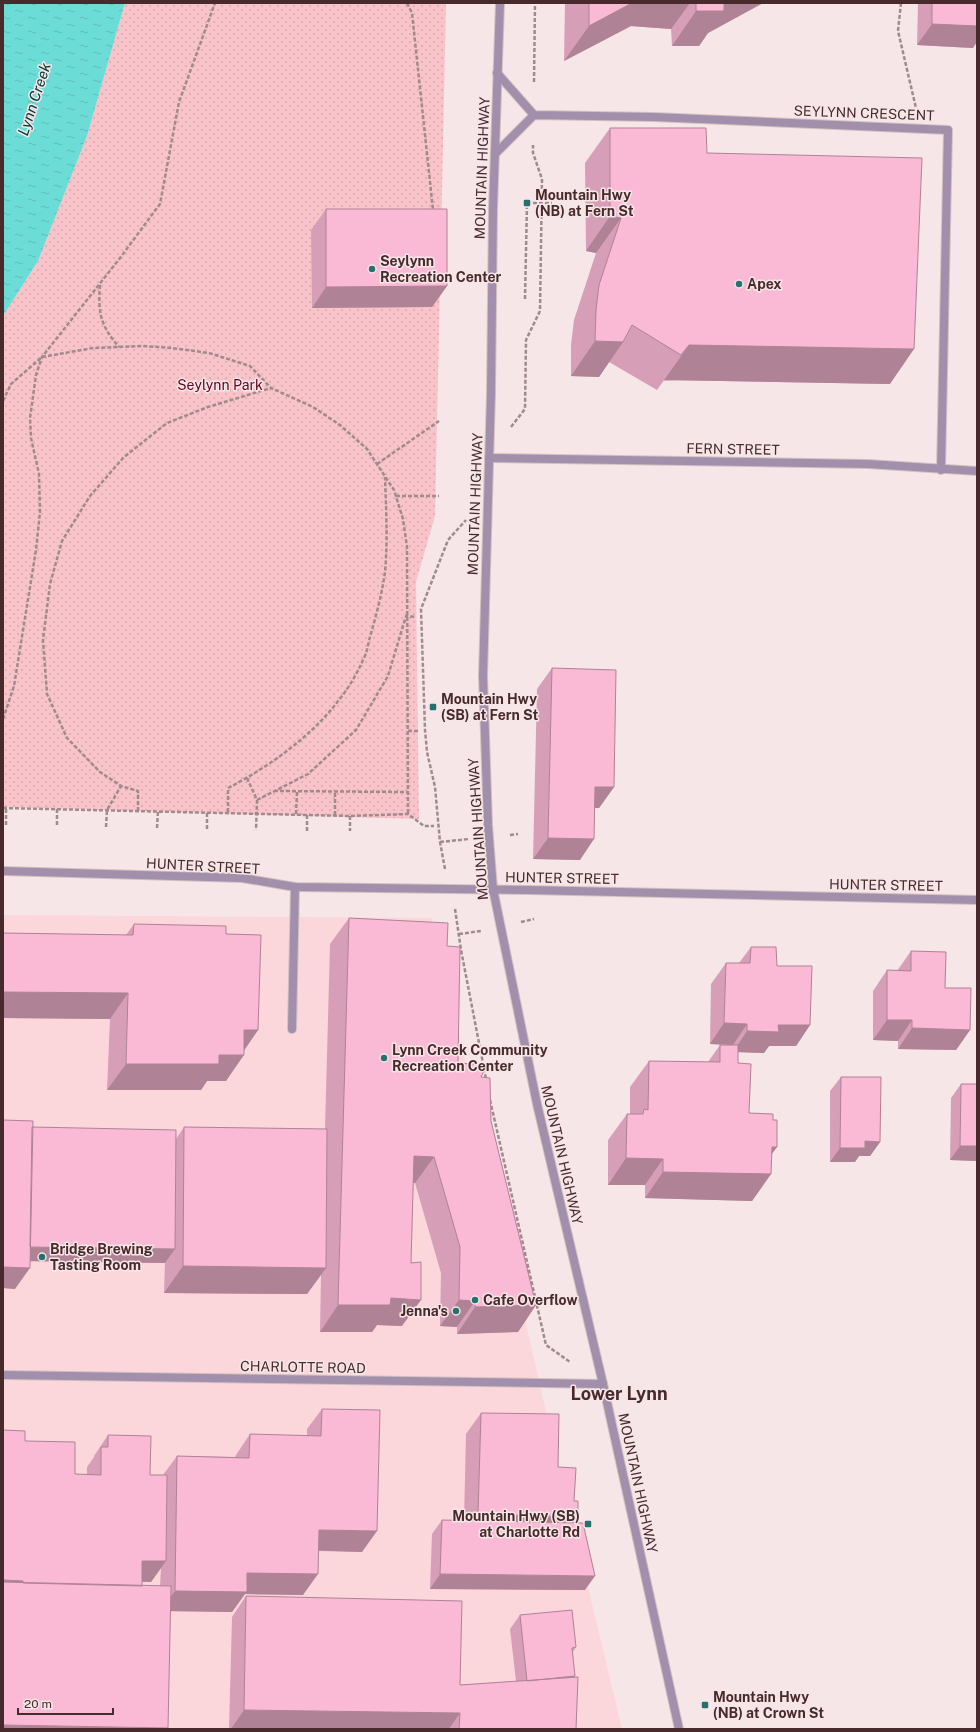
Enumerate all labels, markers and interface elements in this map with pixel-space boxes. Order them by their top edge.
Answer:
water label: Lynn Creek [14,60,54,138]
street label: MOUNTAIN HIGHWAY [472,96,493,240]
street label: SEYLYNN CRESCENT [793,103,935,123]
place label: Mountain Hwy (NB) at Fern St [535,187,634,219]
marker: Mountain Hwy (NB) at Fern St [522,198,532,208]
place label: Seylynn Recreation Center [380,253,502,285]
marker: Seylynn Recreation Center [367,264,377,274]
place label: Apex [747,276,781,292]
marker: Apex [734,279,744,289]
park label: Seylynn Park [177,377,263,393]
street label: MOUNTAIN HIGHWAY [465,432,486,576]
street label: FERN STREET [686,440,780,458]
place label: Mountain Hwy (SB) at Fern St [441,691,538,723]
marker: Mountain Hwy (SB) at Fern St [428,702,438,712]
street label: MOUNTAIN HIGHWAY [465,757,491,901]
street label: HUNTER STREET [146,855,260,877]
street label: HUNTER STREET [505,869,619,887]
street label: HUNTER STREET [829,876,943,894]
place label: Lynn Creek Community Recreation Center [392,1042,548,1074]
marker: Lynn Creek Community Recreation Center [379,1053,389,1063]
street label: MOUNTAIN HIGHWAY [538,1084,586,1227]
place label: Bridge Brewing Tasting Room [50,1241,153,1273]
marker: Bridge Brewing Tasting Room [37,1252,47,1262]
place label: Cafe Overflow [483,1292,578,1308]
marker: Cafe Overflow [470,1295,480,1305]
place label: Jenna's [400,1303,448,1319]
marker: Jenna's [451,1306,461,1316]
street label: CHARLOTTE ROAD [240,1358,366,1376]
district label: Lower Lynn [570,1383,668,1404]
street label: MOUNTAIN HIGHWAY [615,1412,661,1555]
place label: Mountain Hwy (SB) at Charlotte Rd [452,1508,580,1540]
marker: Mountain Hwy (SB) at Charlotte Rd [583,1519,593,1529]
place label: Mountain Hwy (NB) at Crown St [713,1689,824,1721]
scale bar [18,1690,113,1716]
text: 20 m [24,1697,52,1711]
marker: Mountain Hwy (NB) at Crown St [700,1700,710,1710]

